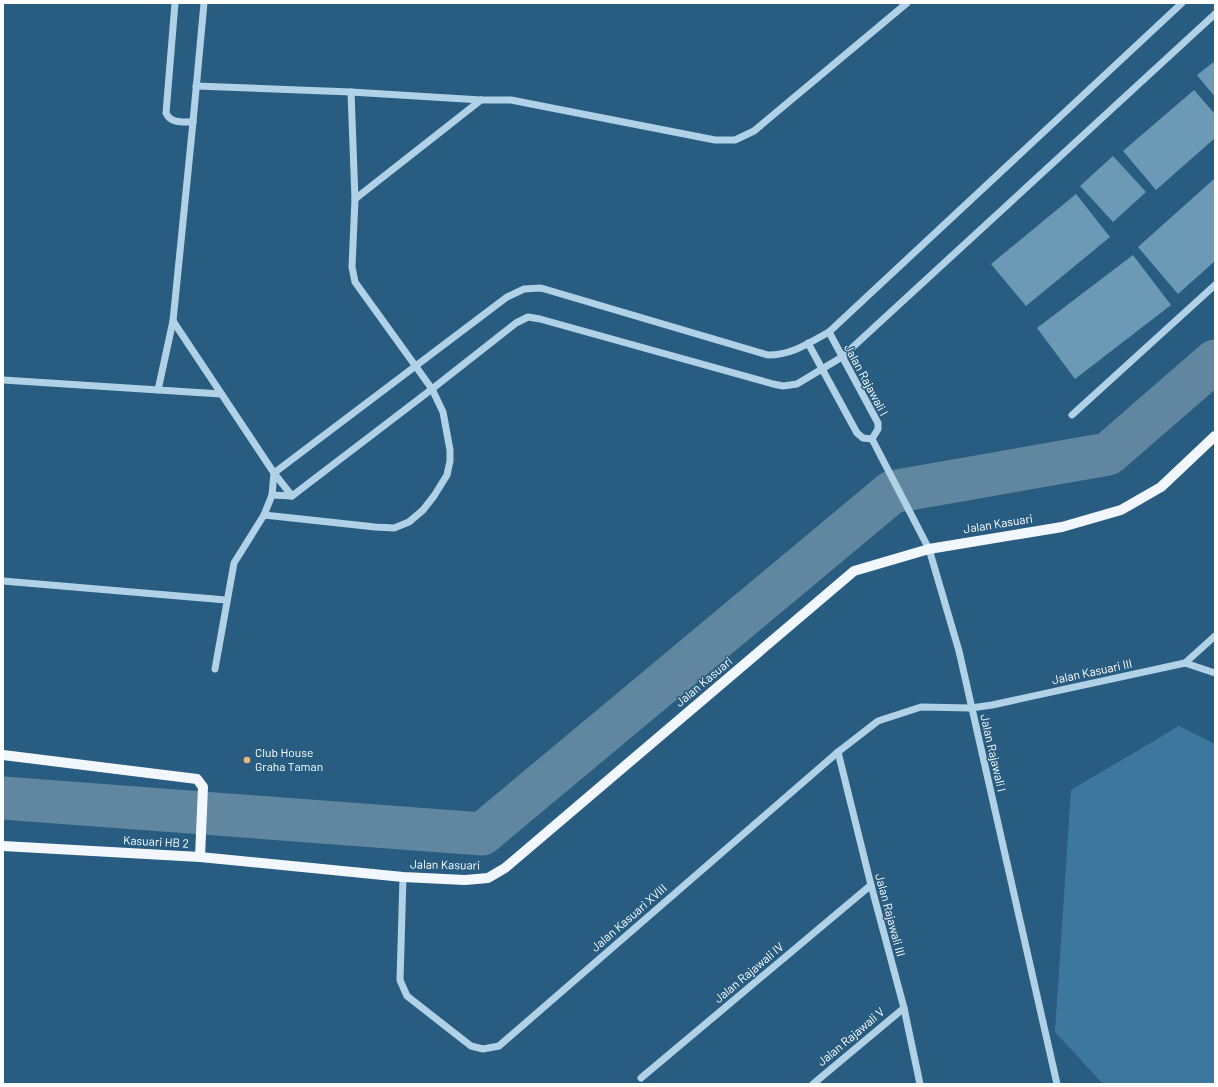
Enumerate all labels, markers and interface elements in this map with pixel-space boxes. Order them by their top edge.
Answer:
street label: Jalan Rajawali I [842,341,892,418]
street label: Jalan Kasuari [962,511,1034,535]
street label: Jalan Kasuari [672,653,735,709]
street label: Jalan Kasuari III [1050,656,1133,686]
street label: Jalan Rajawali I [978,713,1010,793]
place label: Club House Graha Taman [255,745,323,773]
marker: Club House Graha Taman [242,755,252,765]
street label: Kasuari HB 2 [123,832,189,850]
street label: Jalan Kasuari [410,856,480,872]
street label: Jalan Rajawali III [873,872,909,958]
street label: Jalan Kasuari XVIII [588,881,669,954]
street label: Jalan Rajawali IV [711,939,786,1005]
street label: Jalan Rajawali V [814,1004,887,1068]

